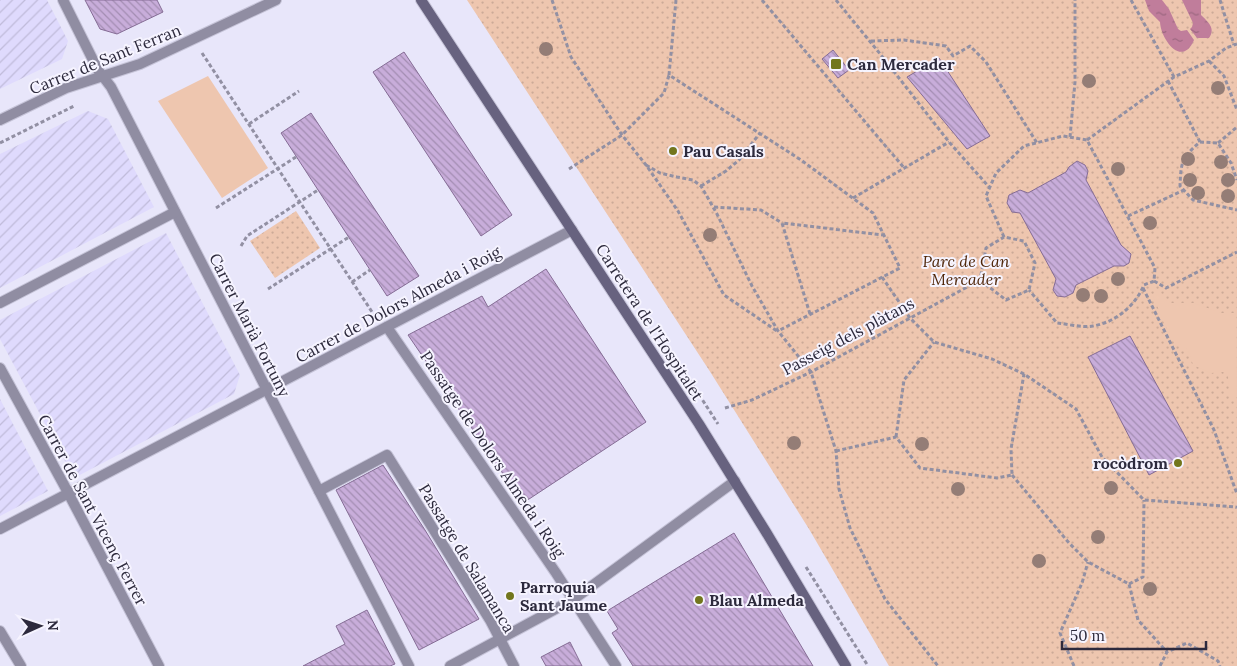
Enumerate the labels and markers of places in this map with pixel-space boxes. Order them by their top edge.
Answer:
place label: Can Mercader [847,54,955,74]
marker: Can Mercader [829,57,843,71]
place label: Pau Casals [683,141,764,161]
marker: Pau Casals [667,145,679,157]
place label: rocòdrom [1093,453,1168,473]
marker: rocòdrom [1172,457,1184,469]
place label: Parroquia Sant Jaume [520,577,608,615]
marker: Parroquia Sant Jaume [504,590,516,602]
place label: Blau Almeda [709,590,804,610]
marker: Blau Almeda [693,594,705,606]

